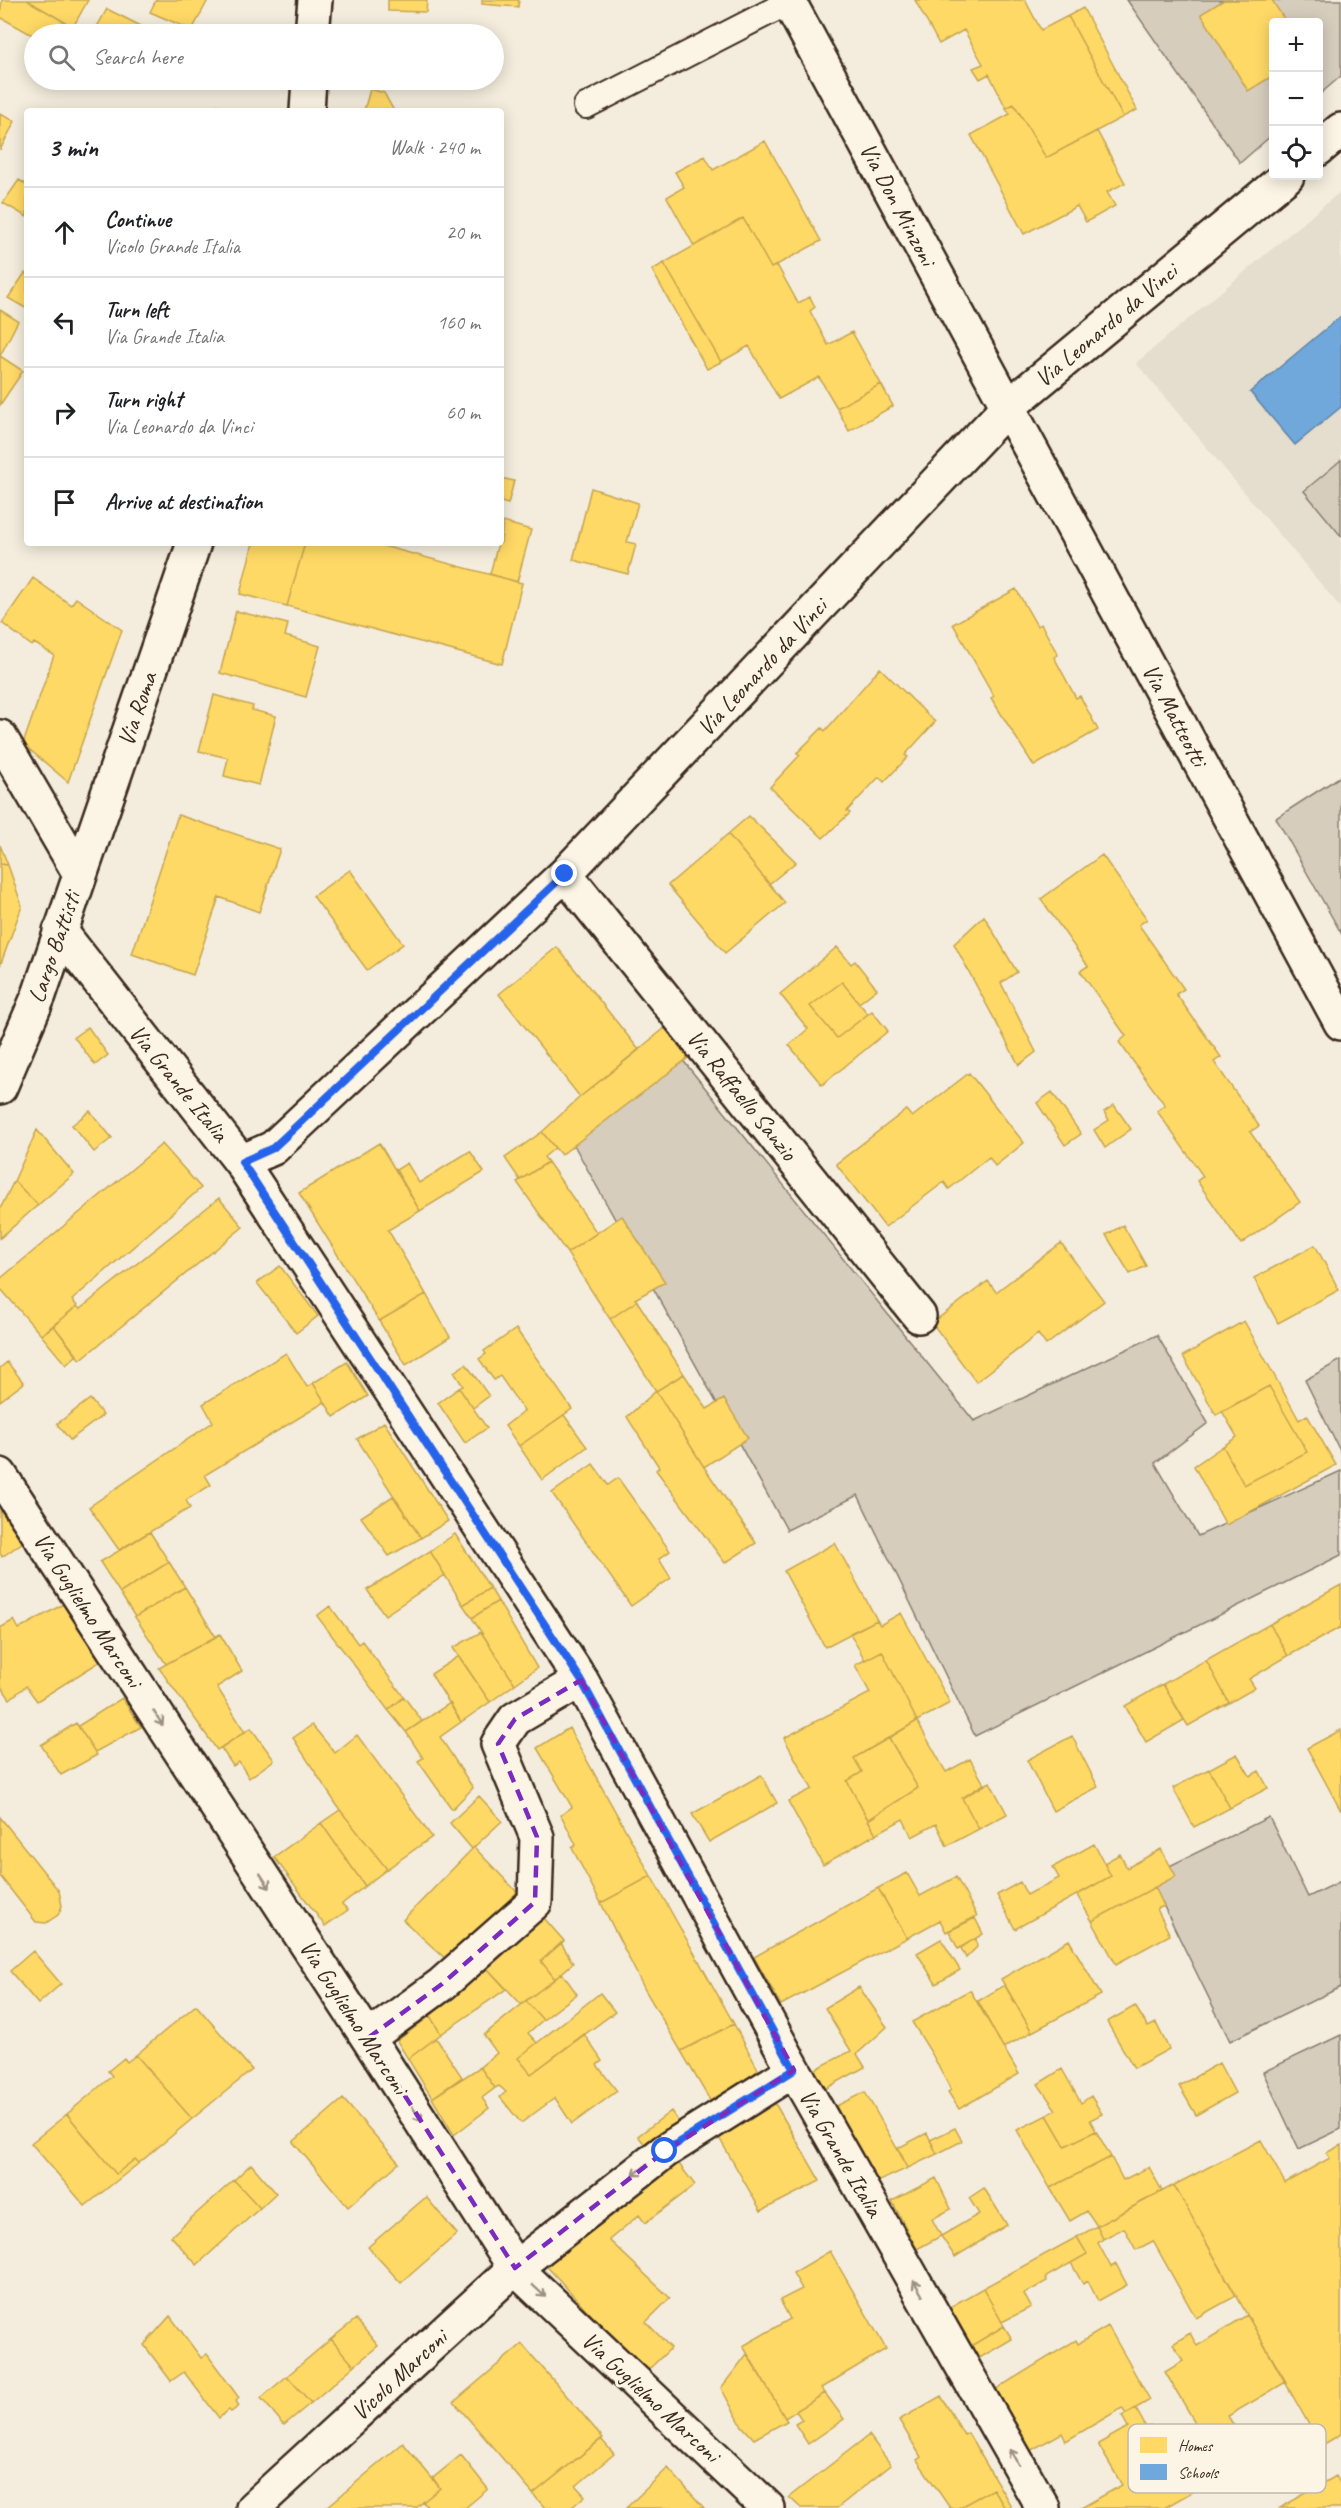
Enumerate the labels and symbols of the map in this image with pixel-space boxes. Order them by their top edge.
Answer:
street label: Via Don Minzoni [853,138,944,274]
street label: Via Leonardo da Vinci [1028,254,1186,393]
street label: Via Leonardo da Vinci [691,589,836,742]
street label: Via Matteotti [1136,659,1216,774]
street label: Via Roma [110,667,164,750]
route end [551,860,577,886]
street label: Largo Battisti [21,885,88,1006]
street label: Via Grande Italia [123,1018,236,1149]
street label: Via Raffaello Sanzio [680,1024,805,1168]
street label: Via Guglielmo Marconi [27,1527,151,1696]
one-way arrow [151,1709,164,1726]
one-way arrow [258,1872,271,1889]
street label: Via Guglielmo Marconi [293,1934,417,2103]
street label: Via Grande Italia [792,2084,890,2223]
one-way arrow [410,2106,423,2123]
route start [651,2137,677,2163]
one-way arrow [632,2164,648,2177]
one-way arrow [912,2280,924,2297]
one-way arrow [532,2284,547,2299]
street label: Vicolo Marconi [345,2321,456,2427]
street label: Via Guglielmo Marconi [576,2325,729,2471]
legend [1128,2424,1326,2493]
text: Homes [1178,2436,1214,2456]
one-way arrow [1008,2449,1019,2467]
text: Schools [1178,2463,1219,2483]

